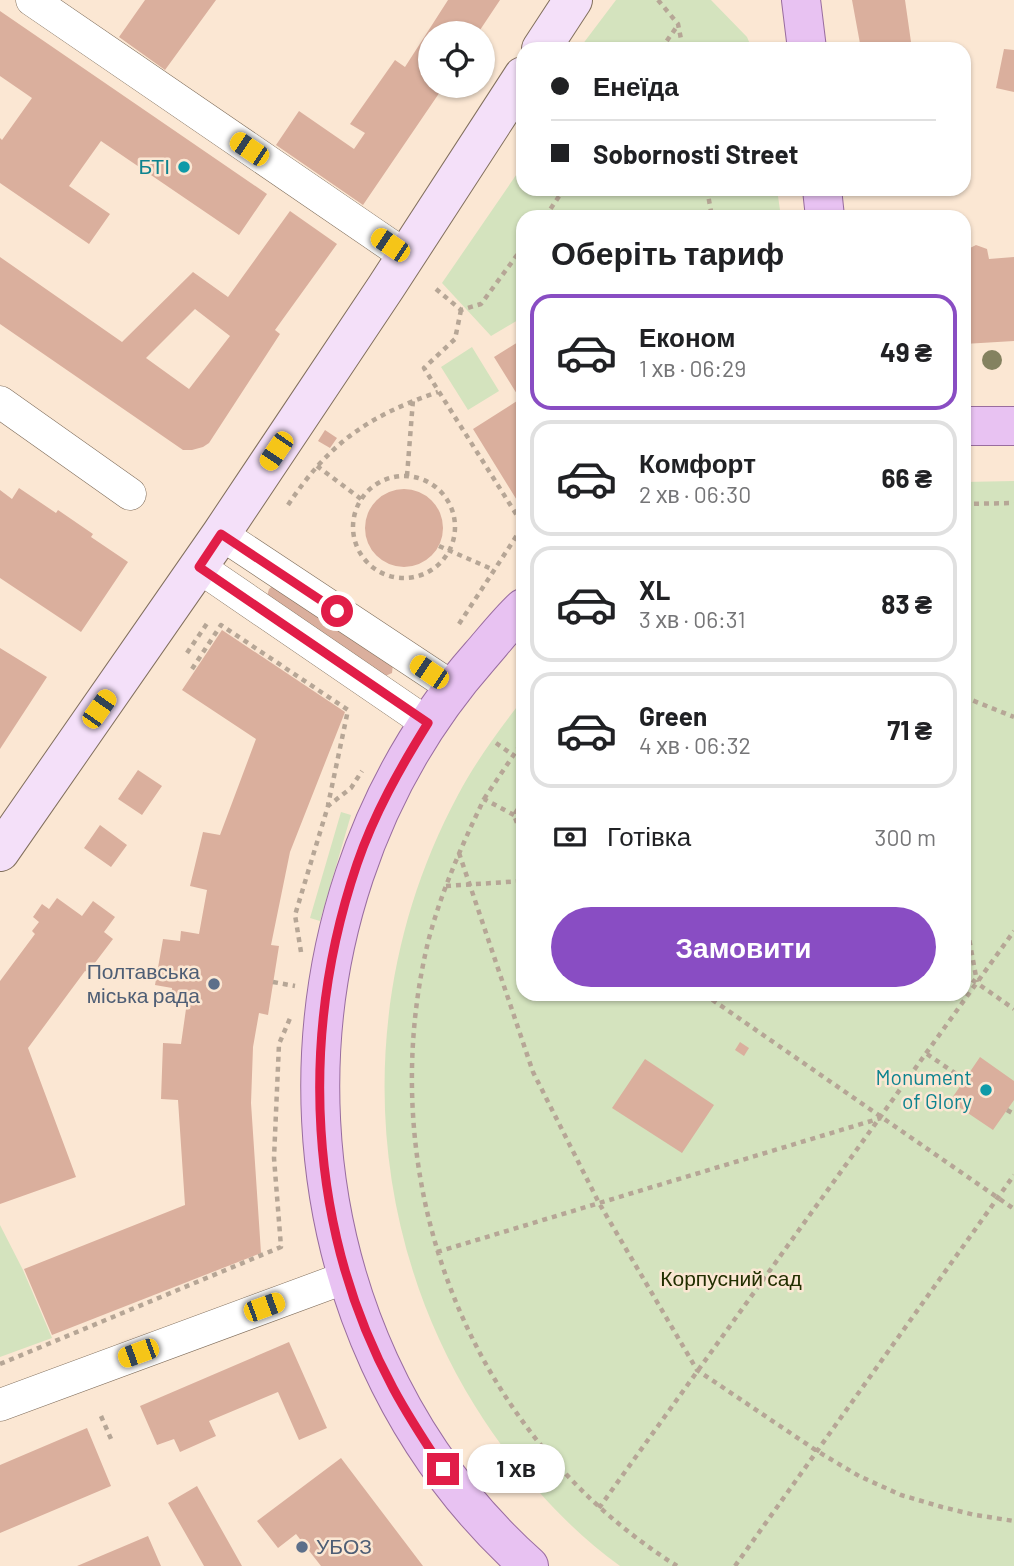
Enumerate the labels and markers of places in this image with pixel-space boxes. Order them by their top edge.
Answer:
place label: БТІ [139,153,170,178]
marker: БТІ [176,159,192,175]
place label: Полтавська міська рада [87,958,200,1007]
marker: Полтавська міська рада [206,976,222,992]
place label: Monument of Glory [876,1064,972,1113]
marker: Monument of Glory [978,1082,994,1098]
place label: УБОЗ [316,1533,372,1558]
marker: УБОЗ [294,1539,310,1555]

